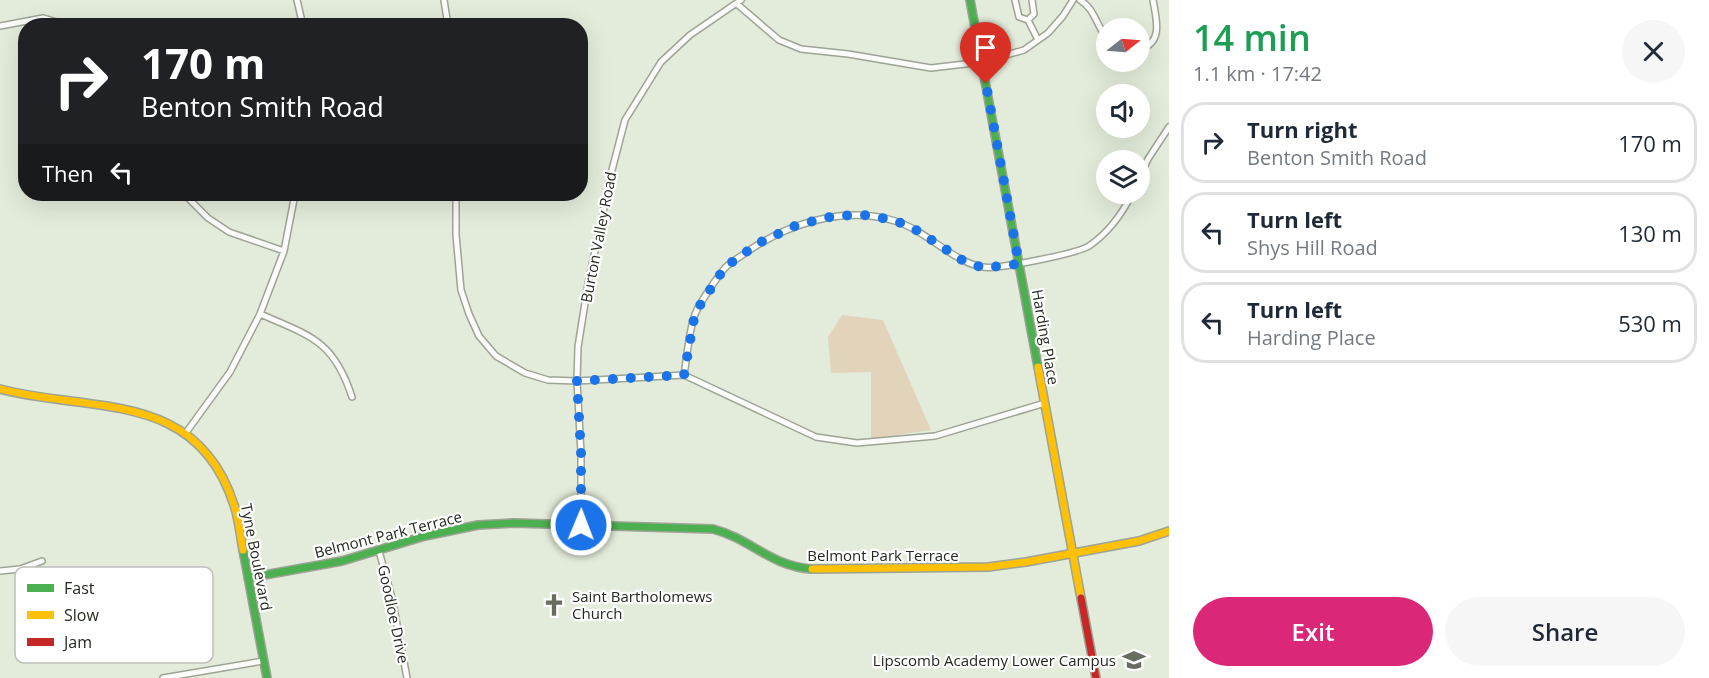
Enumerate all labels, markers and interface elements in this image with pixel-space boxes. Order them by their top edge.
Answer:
text: 14 min [1193,13,1311,62]
north arrow [1096,18,1150,72]
map controls [1096,18,1150,204]
button: close [1622,20,1685,83]
pin [960,22,1011,84]
icon: arrive [969,31,1002,64]
text: 170 m [141,34,265,91]
icon: right [42,42,120,120]
text: 1.1 km · 17:42 [1193,60,1322,87]
button: sound [1096,84,1150,138]
text: Benton Smith Road [141,88,384,125]
text: Turn right [1247,114,1358,144]
icon: right [1196,126,1229,159]
text: 170 m [1618,128,1682,158]
text: Benton Smith Road [1247,144,1427,171]
button: layers [1096,150,1150,204]
icon: left [105,156,138,189]
text: Then [42,158,93,188]
street label: Burton Valley Road [575,170,621,304]
text: Turn left [1247,204,1342,234]
icon: left [1196,216,1229,249]
text: 130 m [1618,218,1682,248]
text: Shys Hill Road [1247,234,1378,261]
street label: Harding Place [1028,288,1064,386]
text: Turn left [1247,294,1342,324]
icon: left [1196,306,1229,339]
text: 530 m [1618,308,1682,338]
text: Harding Place [1247,324,1376,351]
position arrow [549,493,613,557]
street label: Tyne Boulevard [237,502,277,612]
street label: Belmont Park Terrace [312,506,464,562]
street label: Belmont Park Terrace [807,545,959,565]
street label: Goodloe Drive [374,563,414,665]
legend [15,567,213,663]
text: Fast [64,577,95,599]
place label: Saint Bartholomews Church [572,586,712,623]
church icon: Saint Bartholomews Church [541,592,567,618]
button: Exit [1193,597,1433,666]
button: Share [1445,597,1685,666]
text: Slow [64,604,99,626]
text: Jam [62,631,92,653]
school or university icon: Lipscomb Academy Lower Campus [1121,647,1147,673]
place label: Lipscomb Academy Lower Campus [873,650,1116,670]

